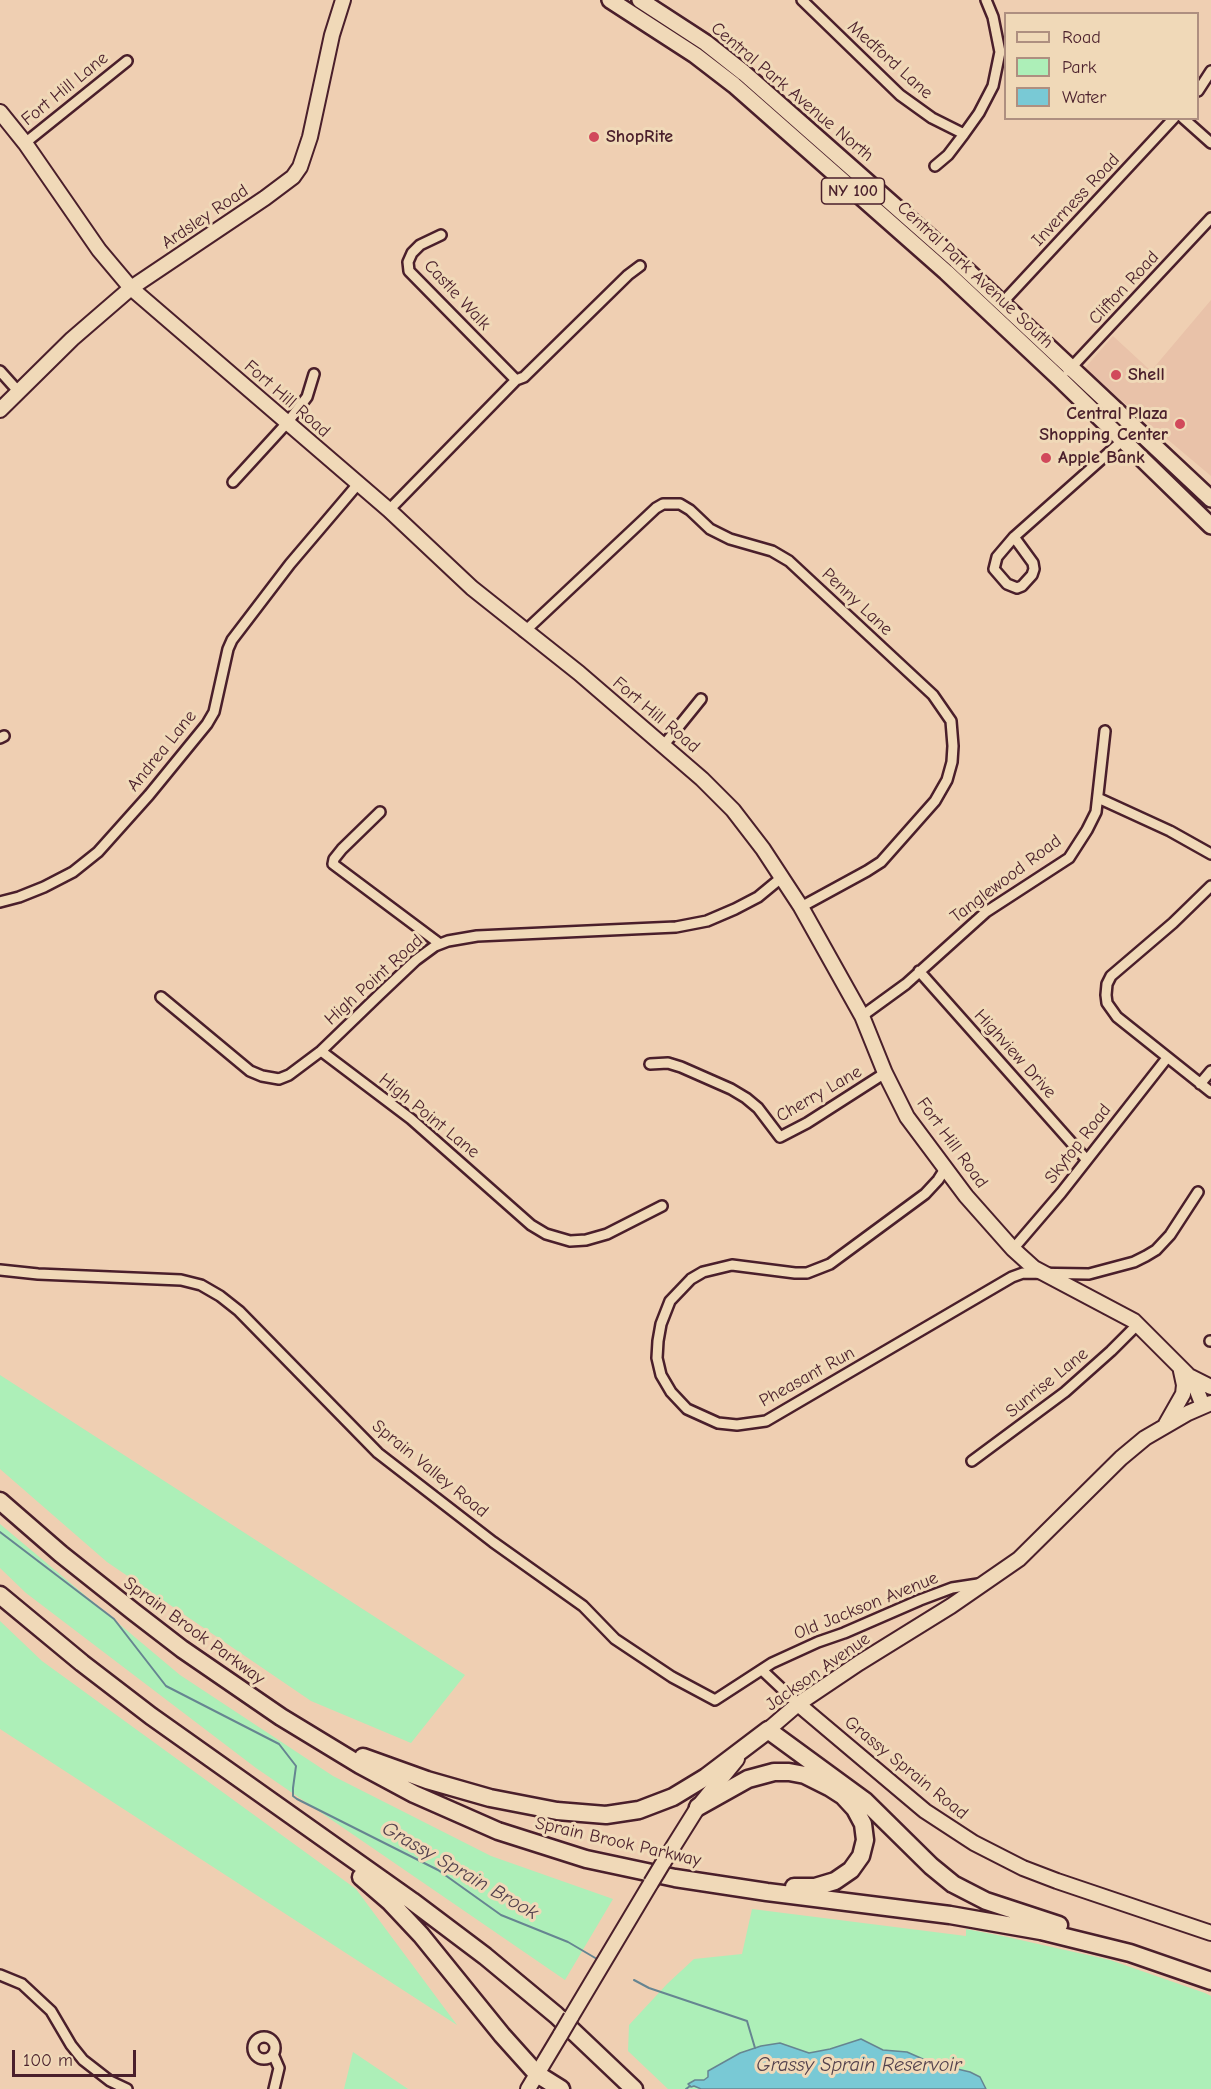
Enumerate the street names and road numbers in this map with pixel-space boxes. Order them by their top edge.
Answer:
street label: Medford Lane [843,16,937,104]
street label: Central Park Avenue North [706,18,878,166]
street label: Fort Hill Lane [17,48,113,130]
street label: Inverness Road [1027,149,1125,251]
road number: NY 100 [822,178,884,204]
street label: Ardsley Road [158,180,252,254]
street label: Central Park Avenue South [892,197,1058,353]
street label: Clifton Road [1084,247,1164,329]
street label: Castle Walk [419,255,495,335]
street label: Fort Hill Road [240,356,334,442]
street label: Penny Lane [817,564,897,640]
street label: Fort Hill Road [608,672,704,758]
street label: Andrea Lane [123,706,201,796]
street label: Tanglewood Road [946,830,1066,928]
street label: High Point Road [320,930,428,1030]
street label: Highview Drive [969,1005,1061,1103]
street label: Cherry Lane [772,1061,866,1127]
street label: High Point Lane [374,1069,484,1163]
street label: Fort Hill Road [912,1093,992,1193]
street label: Skytop Road [1040,1100,1116,1188]
street label: Pheasant Run [756,1342,858,1412]
street label: Sunrise Lane [1001,1343,1093,1423]
street label: Sprain Valley Road [367,1415,493,1523]
street label: Old Jackson Avenue [791,1567,941,1645]
street label: Sprain Brook Parkway [119,1572,269,1690]
street label: Jackson Avenue [762,1628,874,1716]
street label: Grassy Sprain Road [840,1712,972,1824]
street label: Sprain Brook Parkway [533,1812,703,1872]

